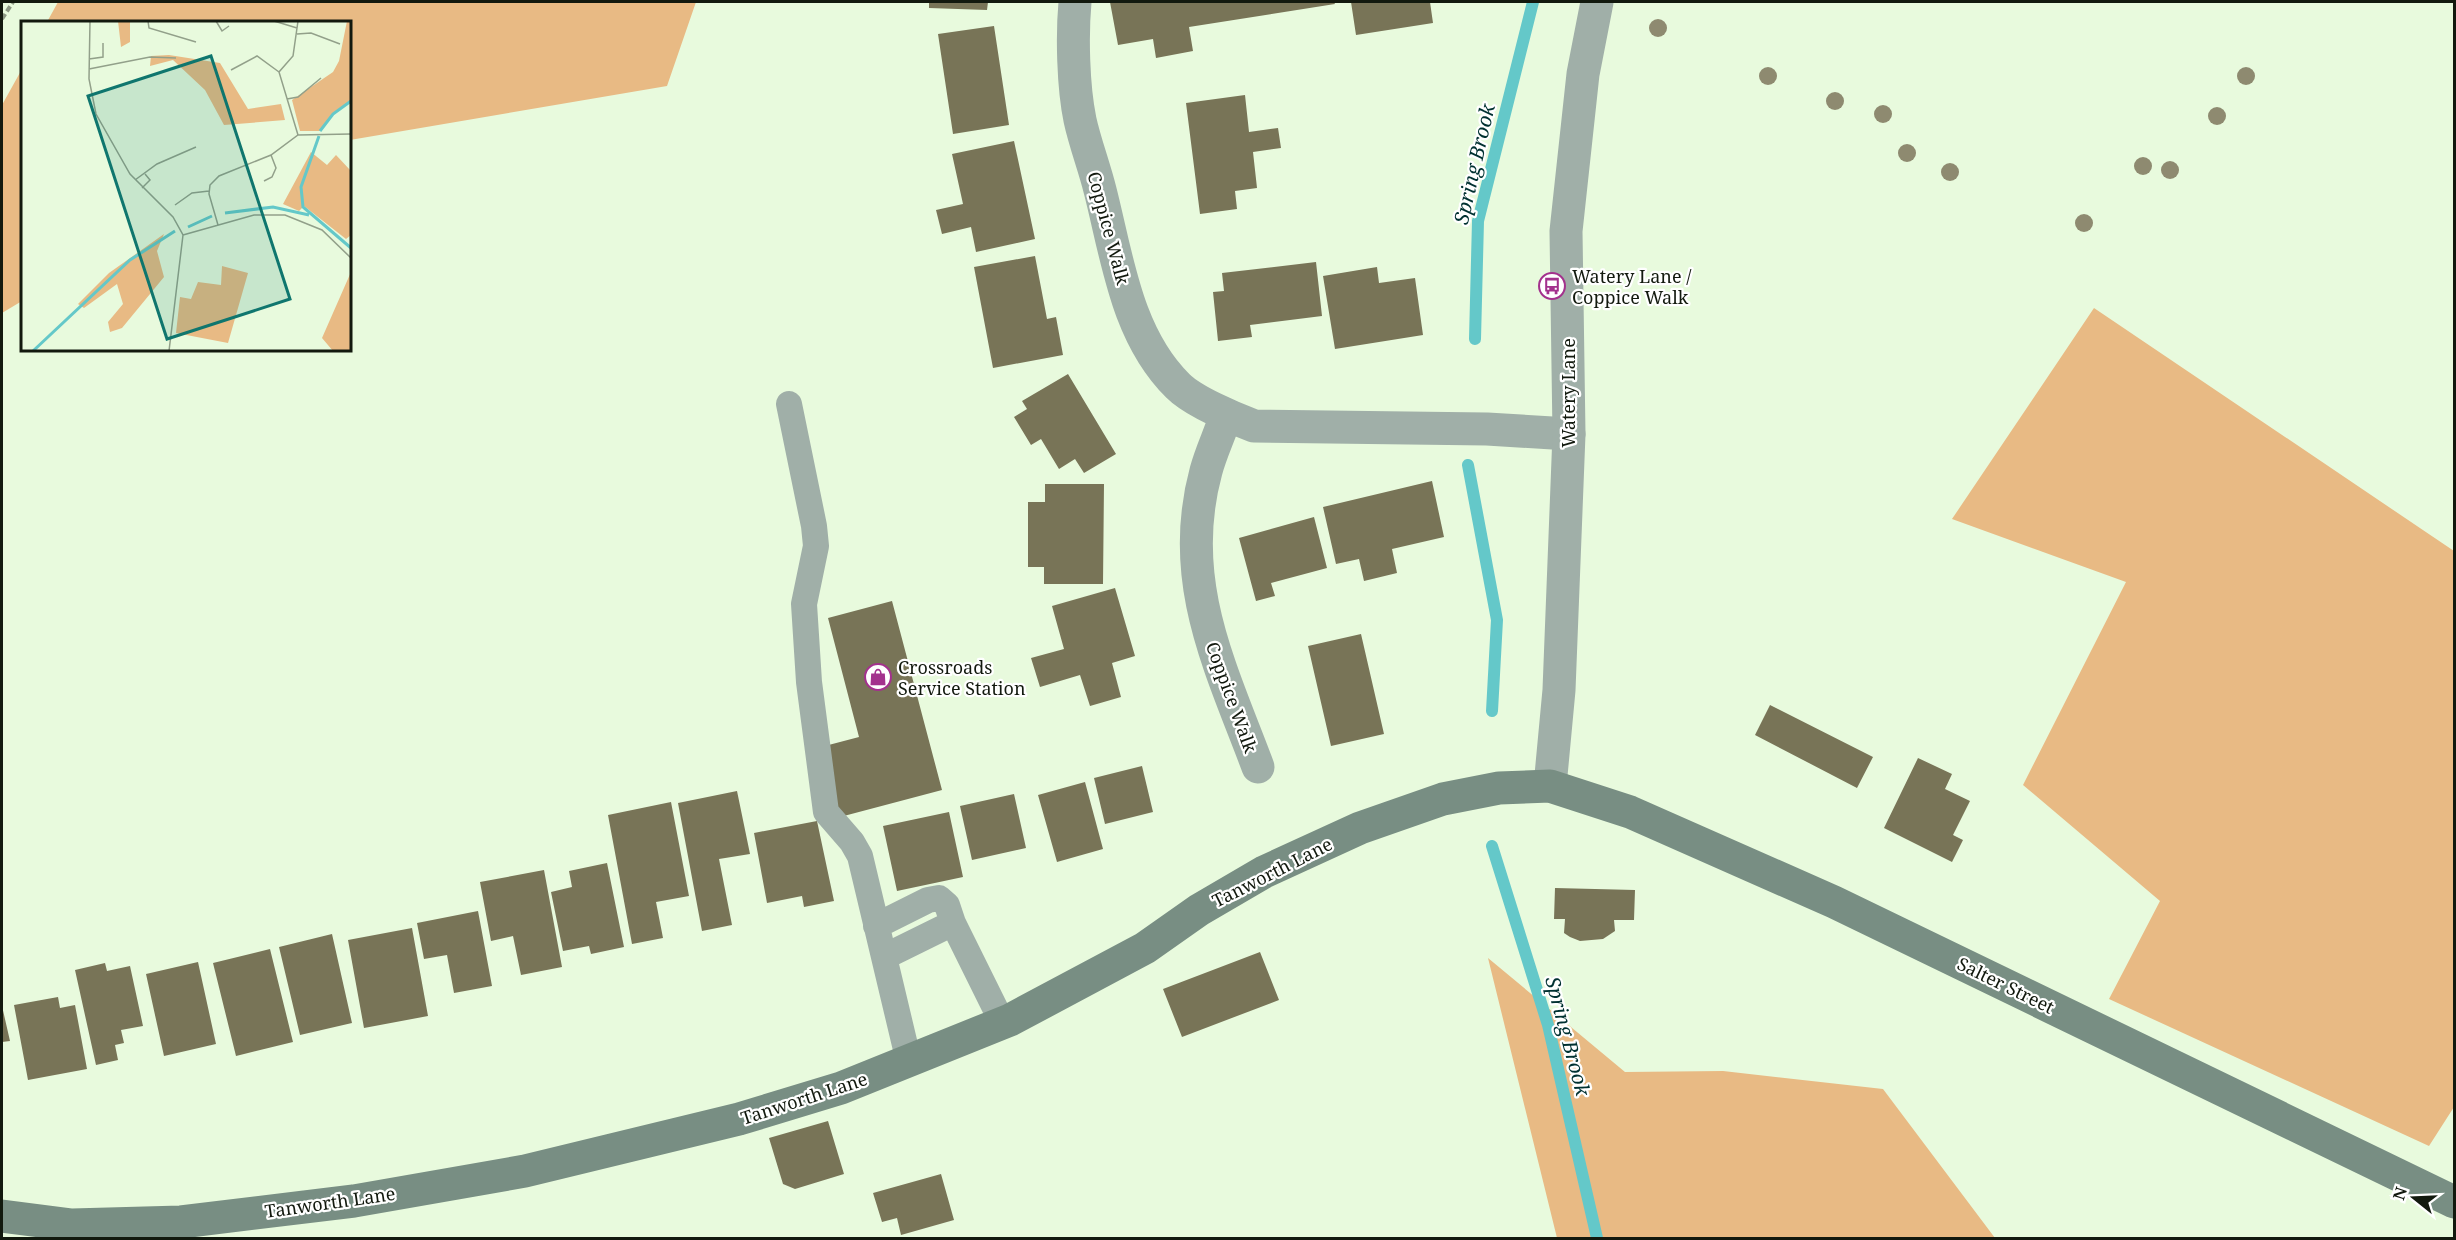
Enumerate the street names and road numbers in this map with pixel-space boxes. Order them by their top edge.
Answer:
street label: Coppice Walk [1082,169,1136,288]
street label: Watery Lane [1556,338,1580,448]
street label: Coppice Walk [1201,638,1263,756]
street label: Tanworth Lane [1208,831,1336,913]
street label: Salter Street [1954,951,2058,1019]
street label: Tanworth Lane [738,1066,870,1130]
street label: Tanworth Lane [263,1181,397,1223]

